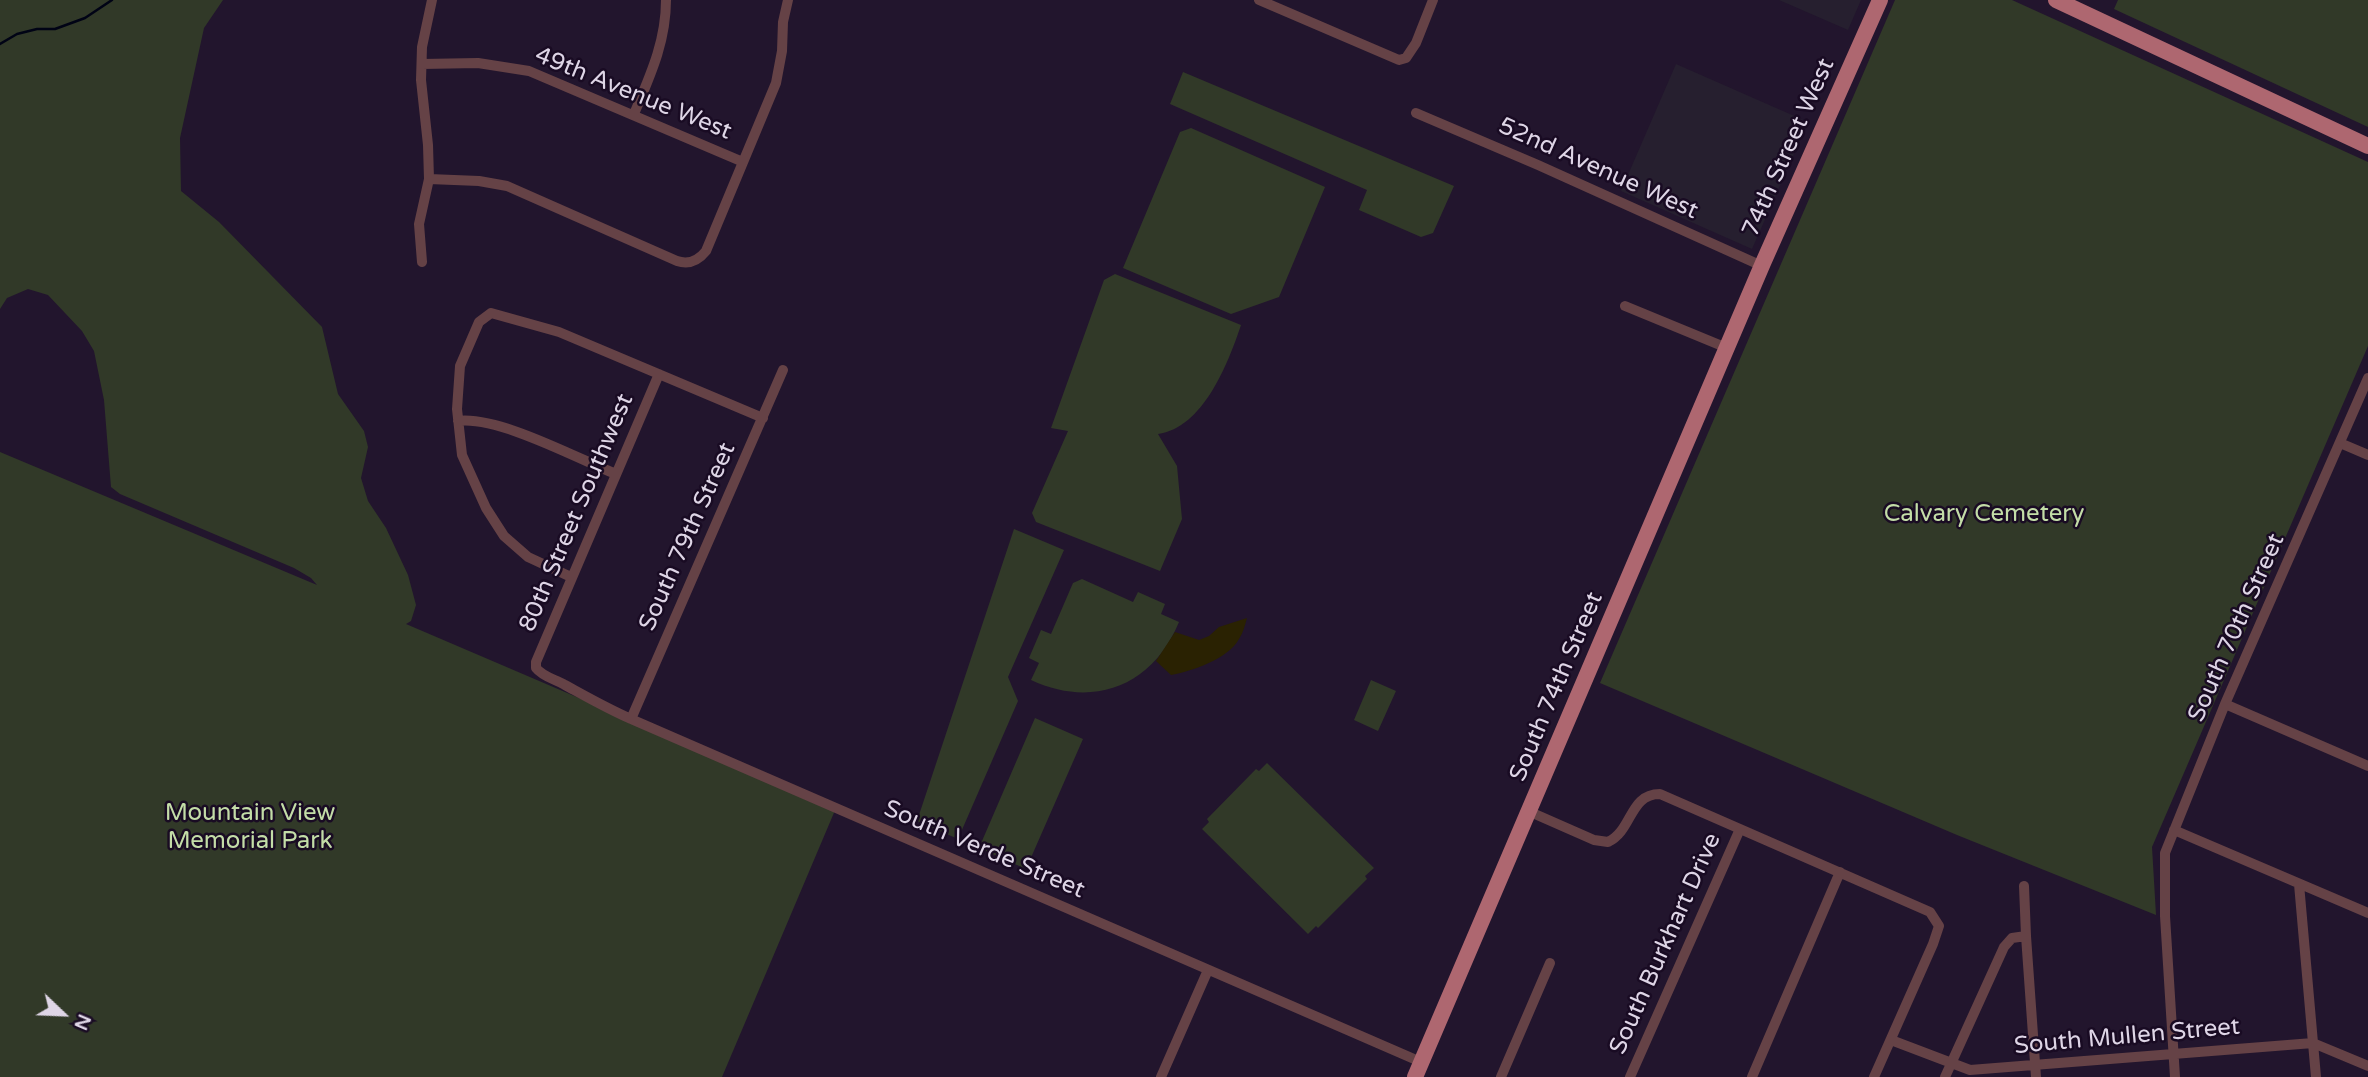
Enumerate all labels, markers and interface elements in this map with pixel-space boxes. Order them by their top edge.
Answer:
street label: 49th Avenue West [530,41,736,147]
street label: 74th Street West [1737,54,1841,242]
street label: 52nd Avenue West [1494,112,1702,226]
street label: 80th Street Southwest [514,390,640,636]
street label: South 79th Street [634,439,742,635]
park label: Calvary Cemetery [1884,501,2084,529]
street label: South 70th Street [2183,530,2291,726]
street label: South 74th Street [1504,588,1610,786]
street label: South Verde Street [879,795,1089,905]
park label: Mountain View Memorial Park [165,800,335,856]
street label: South Burkhart Drive [1604,829,1728,1059]
north arrow [28,979,98,1049]
text: N [69,1011,95,1034]
street label: South Mullen Street [2013,1013,2241,1061]

